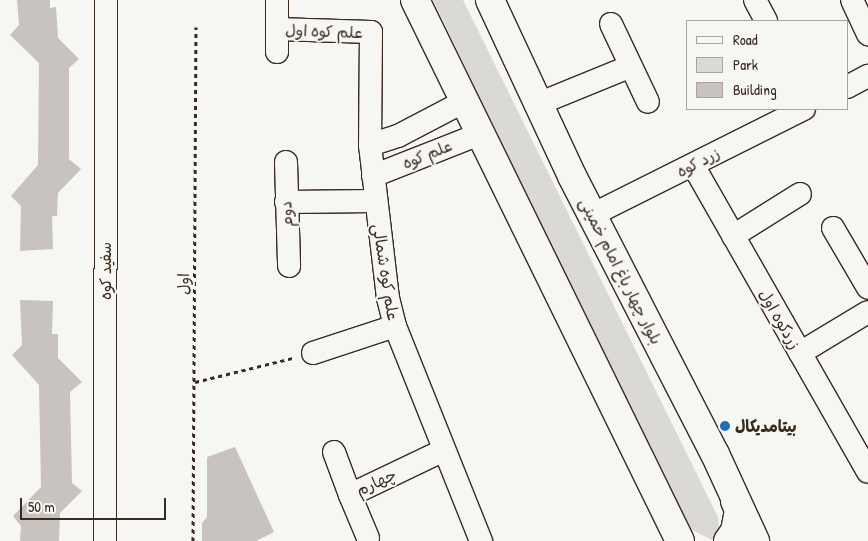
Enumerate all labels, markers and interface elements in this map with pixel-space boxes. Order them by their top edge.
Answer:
street label: علم کوه اول [285,20,363,42]
legend [686,20,848,110]
text: Road [733,29,758,50]
text: Park [733,54,758,75]
text: Building [733,79,777,100]
street label: علم کوه [399,135,455,173]
street label: زرد کوه [673,143,723,181]
street label: بلوار چهار باغ امام خمینی [576,194,666,348]
street label: دوم [276,201,296,227]
street label: علم کوه شمالی [369,222,403,322]
street label: سفید کوه [95,242,115,300]
street label: اول [173,273,193,295]
street label: زردکوه اول [755,286,805,352]
place label: بیتامدیکال [735,416,797,436]
marker: بیتامدیکال [719,420,731,432]
street label: چهارم [353,464,399,500]
scale bar [22,488,169,520]
text: 50 m [28,496,55,517]

